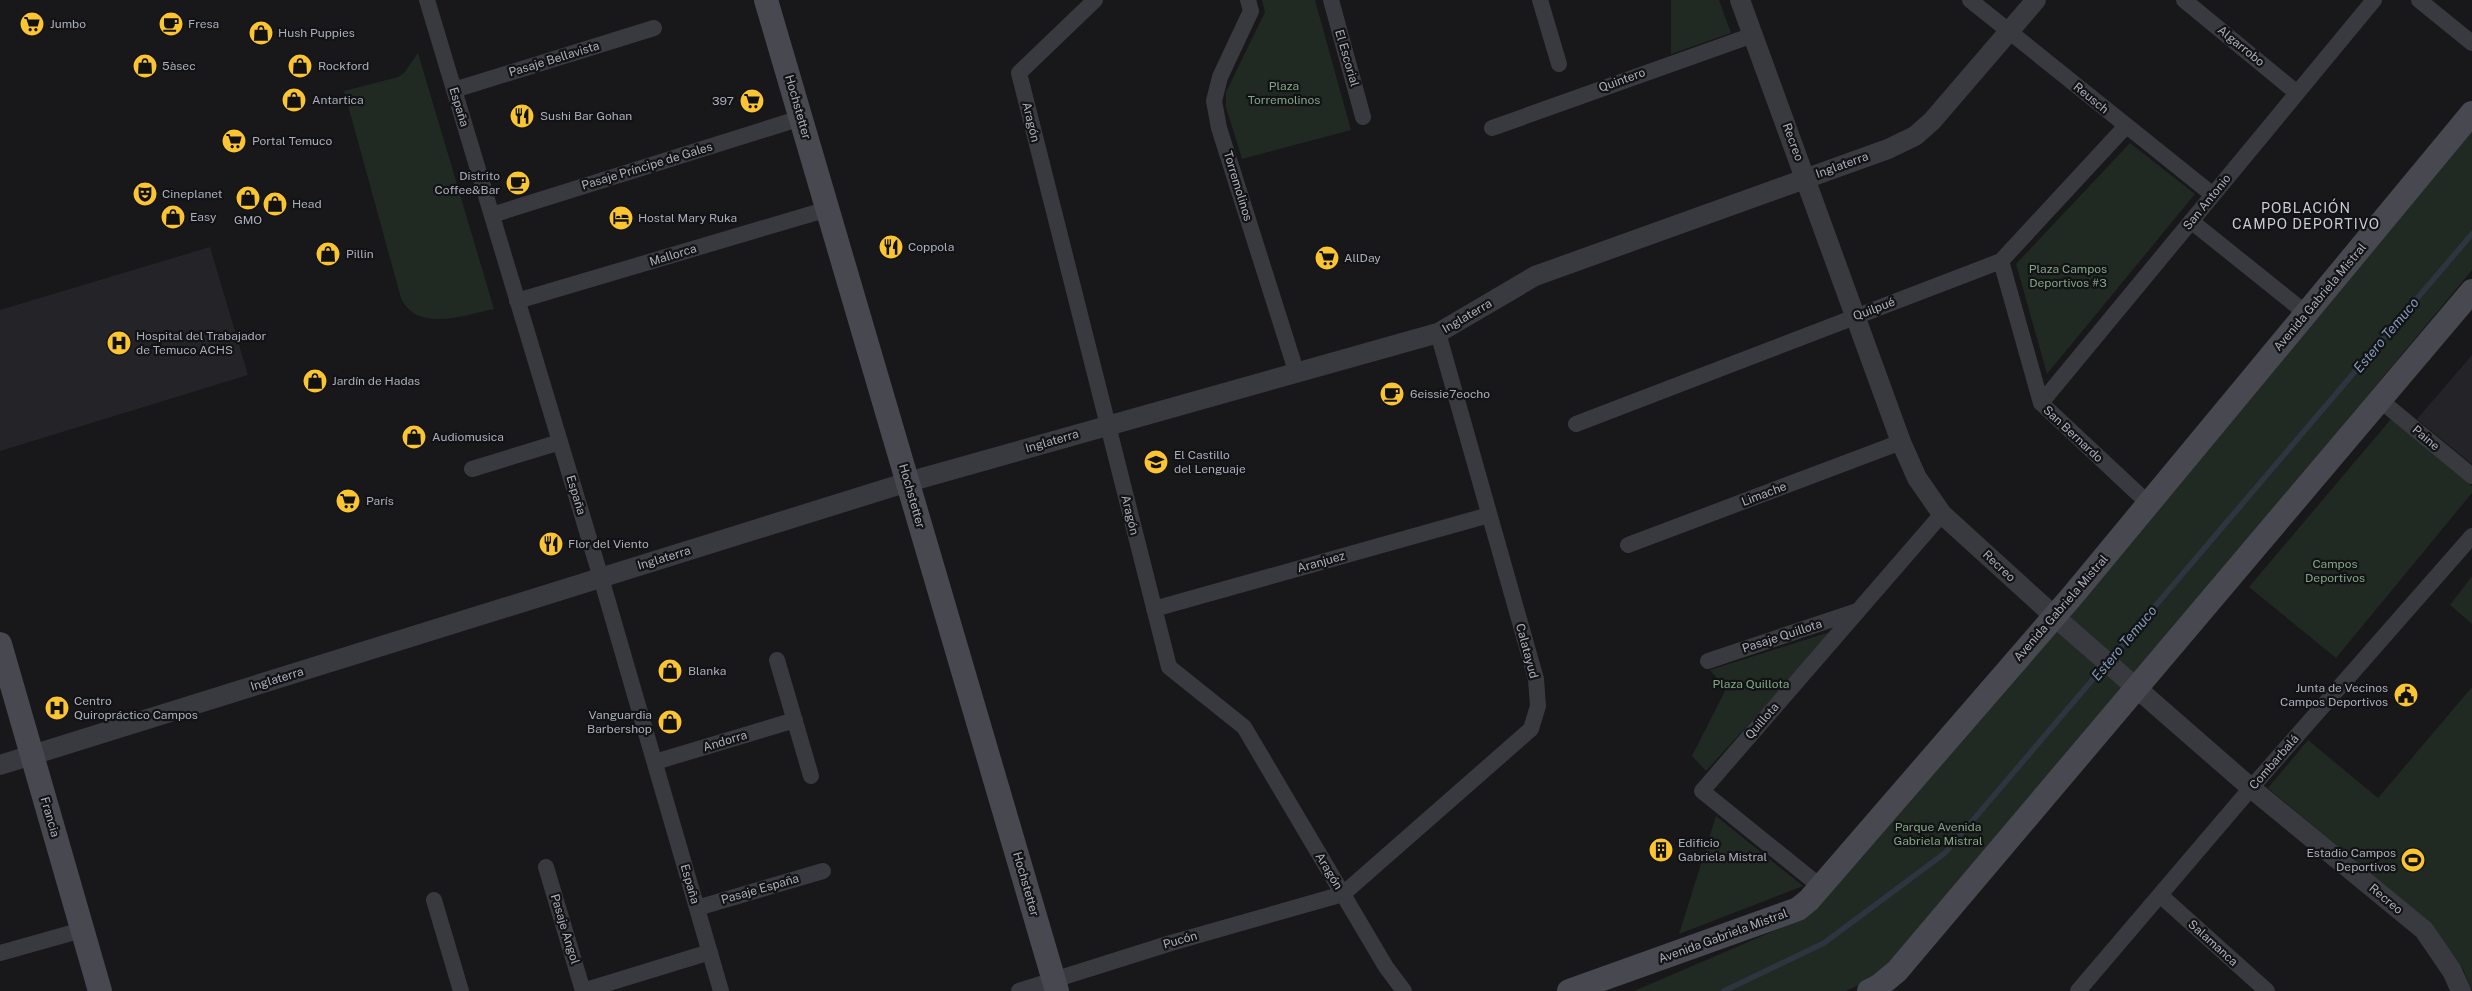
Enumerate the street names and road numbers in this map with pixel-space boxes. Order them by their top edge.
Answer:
street label: Algarrobo [2215,23,2267,69]
street label: El Escorial [1332,28,1362,88]
street label: Pasaje Bellavista [507,39,601,79]
street label: Quintero [1597,65,1647,95]
street label: Hochstetter [782,73,814,141]
street label: Reusch [2071,80,2111,116]
street label: España [446,86,472,128]
street label: Aragón [1019,101,1043,143]
street label: Recreo [1780,121,1806,163]
street label: Pasaje Príncipe de Gales [580,139,714,193]
street label: Torremolinos [1221,149,1255,223]
street label: Inglaterra [1814,149,1870,181]
street label: San Antonio [2180,171,2234,233]
street label: Avenida Gabriela Mistral [2271,240,2369,354]
street label: Mallorca [648,241,698,269]
street label: Quilpué [1851,295,1897,323]
street label: Inglaterra [1440,296,1494,336]
street label: San Bernardo [2040,403,2106,465]
street label: Paine [2410,423,2442,453]
street label: Inglaterra [1024,427,1080,455]
street label: Hochstetter [896,462,928,530]
street label: España [563,474,589,516]
street label: Limache [1739,479,1789,509]
street label: Aragón [1118,494,1142,536]
street label: Inglaterra [636,543,692,573]
street label: Recreo [1980,547,2018,585]
street label: Aranjuez [1295,548,1347,575]
street label: Avenida Gabriela Mistral [2011,552,2111,664]
street label: Pasaje Quillota [1740,616,1824,656]
street label: Calatayud [1513,622,1541,680]
street label: Inglaterra [249,664,305,694]
street label: Quillota [1742,700,1782,742]
street label: Andorra [701,728,749,754]
street label: Combarbalá [2246,732,2302,792]
street label: Francia [38,795,62,839]
street label: Hochstetter [1010,850,1042,918]
street label: Aragón [1313,850,1345,892]
street label: España [678,863,702,905]
street label: Pasaje España [719,871,801,907]
street label: Recreo [2366,881,2406,917]
street label: Pasaje Angol [548,892,582,966]
street label: Avenida Gabriela Mistral [1657,906,1790,966]
street label: Salamanca [2185,917,2241,969]
street label: Pucón [1161,928,1199,952]

